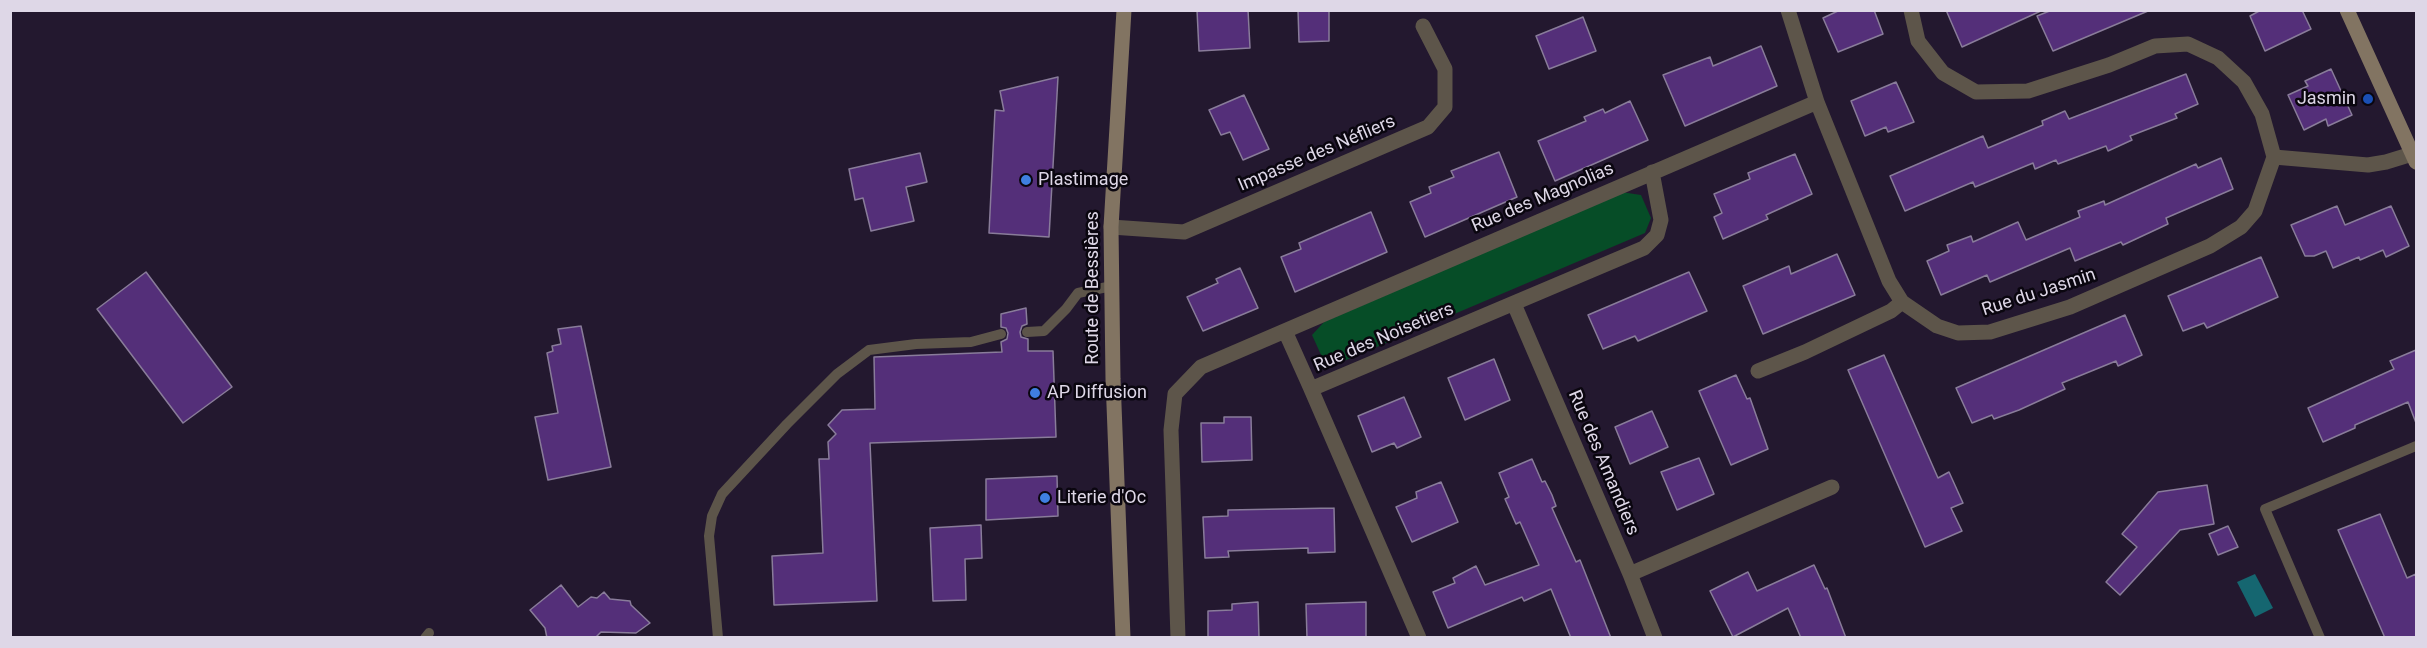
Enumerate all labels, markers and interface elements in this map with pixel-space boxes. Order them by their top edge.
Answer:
place label: Jasmin [2297,88,2356,110]
marker: Jasmin [2361,92,2375,106]
street label: Impasse des Néfliers [1235,111,1399,197]
street label: Rue des Magnolias [1469,158,1617,238]
place label: Plastimage [1038,169,1128,191]
marker: Plastimage [1019,173,1033,187]
street label: Route de Bessières [1082,211,1104,365]
street label: Rue du Jasmin [1979,264,2099,322]
street label: Rue des Noisetiers [1311,299,1457,377]
place label: AP Diffusion [1047,382,1147,404]
marker: AP Diffusion [1028,386,1042,400]
street label: Rue des Amandiers [1563,387,1643,539]
place label: Literie d'Oc [1057,487,1146,509]
marker: Literie d'Oc [1038,491,1052,505]

